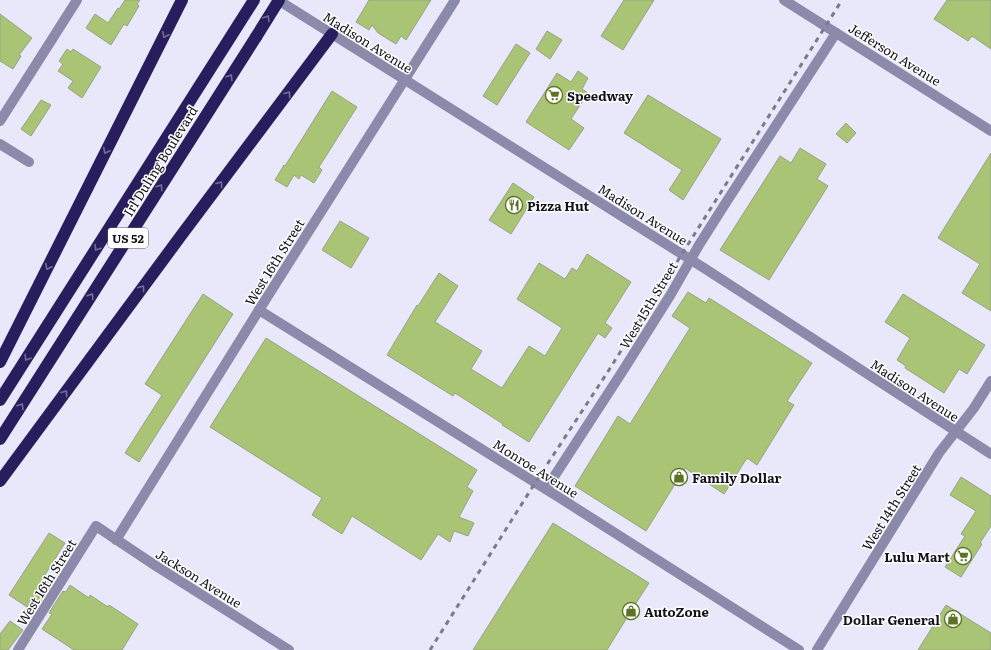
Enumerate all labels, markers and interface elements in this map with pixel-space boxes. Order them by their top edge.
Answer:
street label: Madison Avenue [320,7,417,77]
one-way arrow [263,15,270,22]
street label: Jefferson Avenue [845,18,945,90]
one-way arrow [162,31,170,38]
one-way arrow [225,74,233,81]
supermarket icon: Speedway [544,85,564,105]
place label: Speedway [567,86,633,105]
one-way arrow [283,91,290,98]
street label: Irl Duling Boulevard [118,102,202,220]
one-way arrow [103,147,111,154]
street label: Madison Avenue [595,179,692,249]
one-way arrow [215,182,222,189]
one-way arrow [156,184,163,191]
restaurant icon: Pizza Hut [504,195,524,215]
place label: Pizza Hut [527,196,589,215]
street label: West 16th Street [240,214,309,309]
road number: US 52 [108,228,148,248]
one-way arrow [94,244,102,251]
street label: West 15th Street [614,257,682,352]
one-way arrow [45,263,53,270]
one-way arrow [137,286,144,293]
one-way arrow [86,294,93,301]
one-way arrow [24,354,32,361]
street label: Madison Avenue [867,354,963,426]
one-way arrow [60,391,67,398]
one-way arrow [16,403,24,410]
street label: Monroe Avenue [490,434,583,502]
street label: West 14th Street [857,459,926,554]
shop icon: Family Dollar [669,467,689,487]
place label: Family Dollar [692,468,782,487]
street label: West 16th Street [12,534,81,629]
street label: Jackson Avenue [152,544,246,612]
supermarket icon: Lulu Mart [953,546,973,566]
place label: Lulu Mart [884,547,950,566]
shop icon: AutoZone [621,601,641,621]
place label: AutoZone [644,602,709,621]
shop icon: Dollar General [943,609,963,629]
place label: Dollar General [843,610,940,629]

